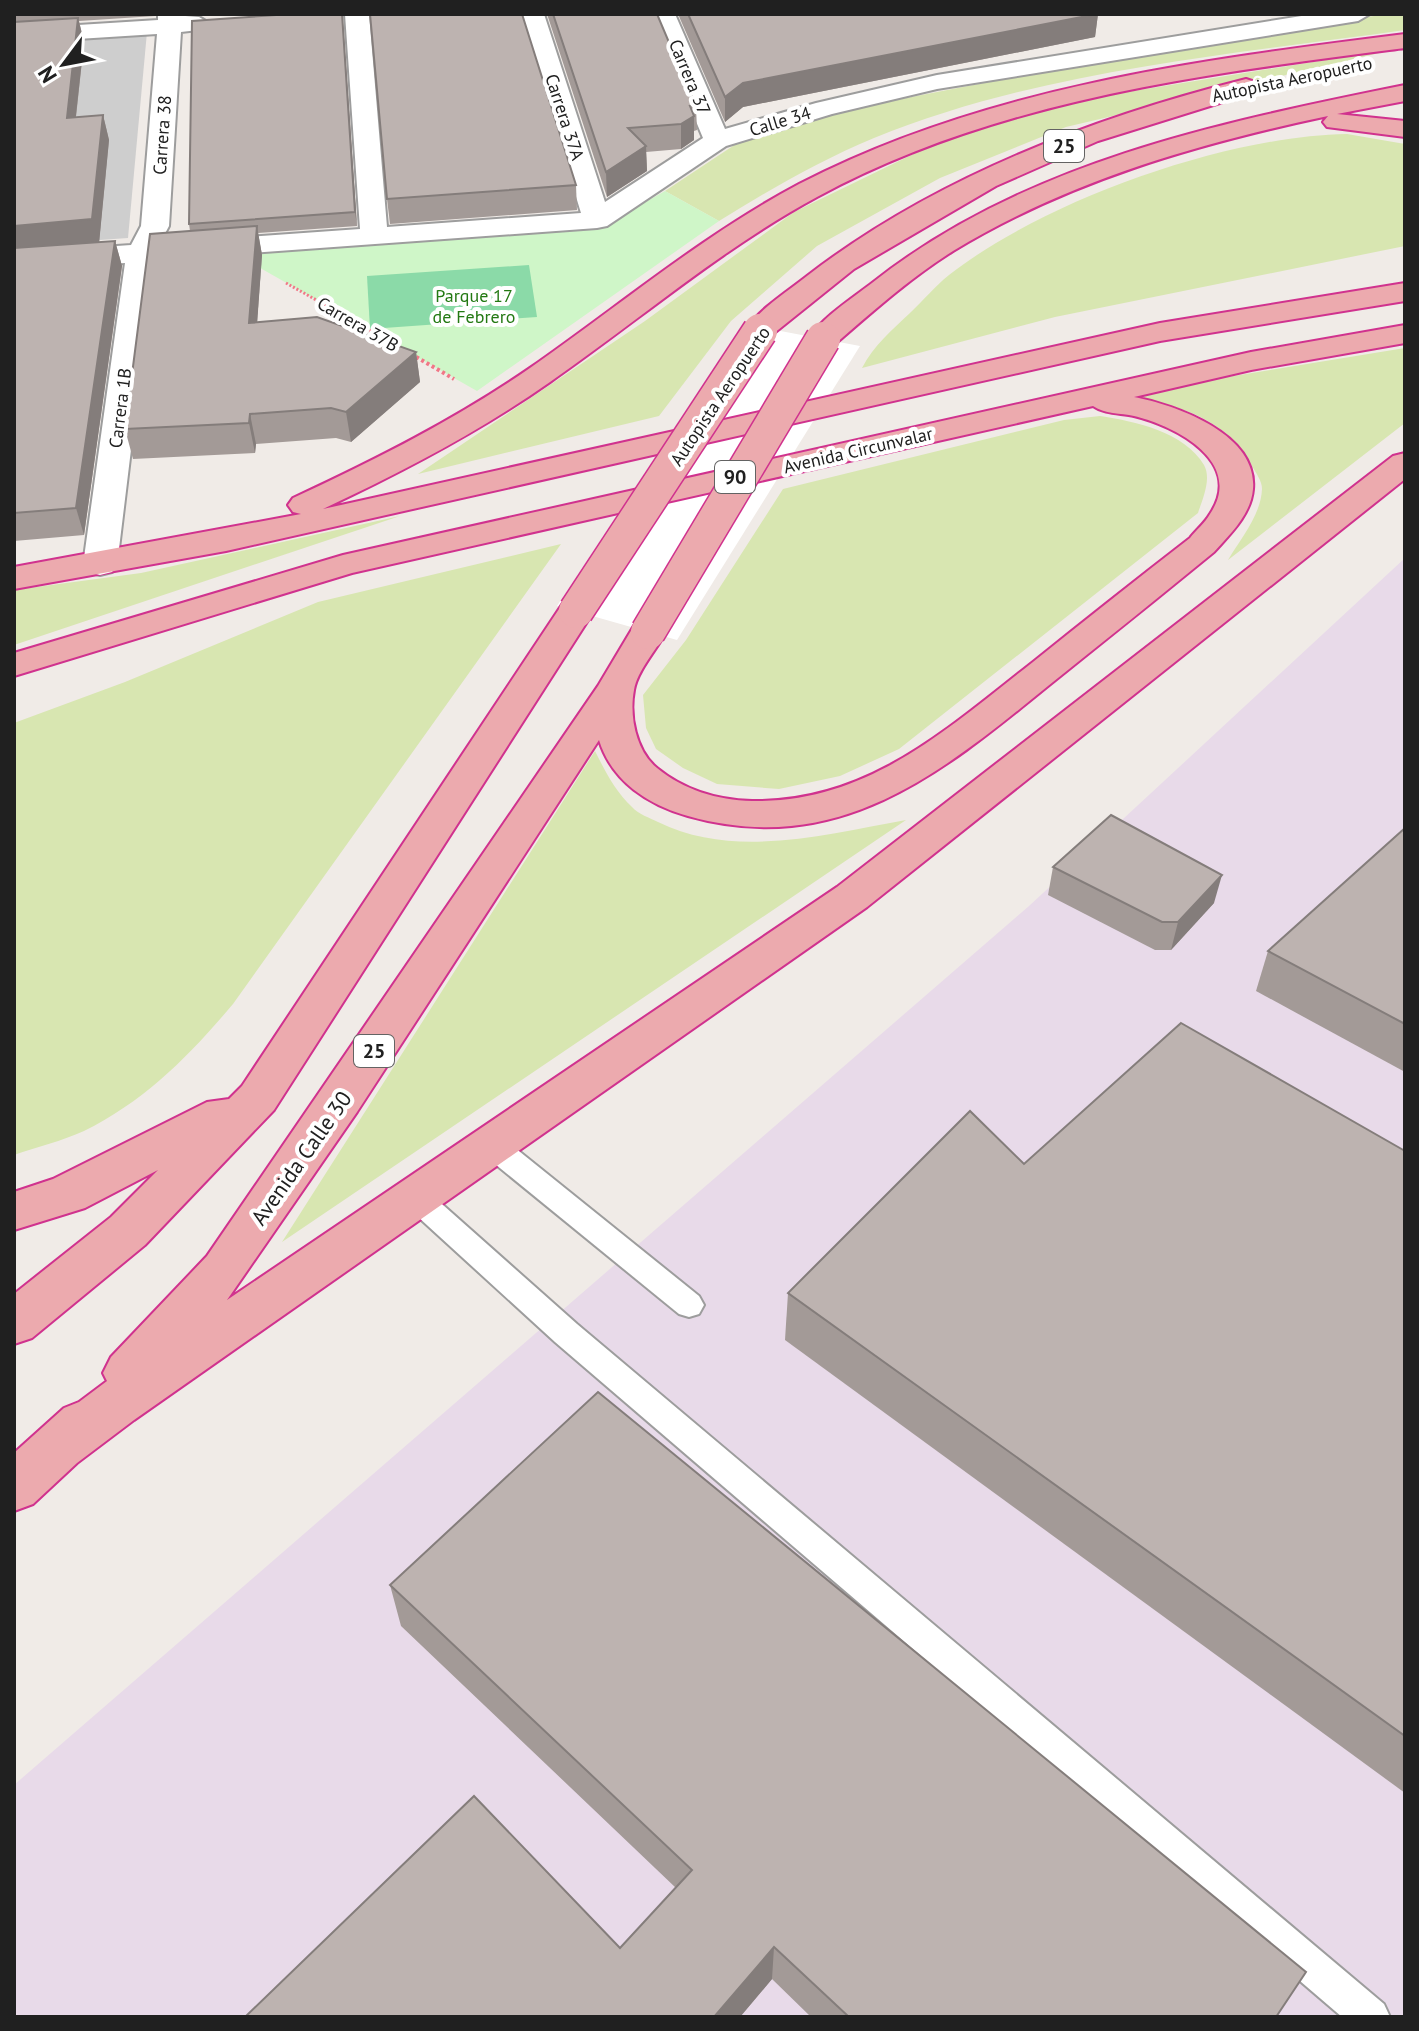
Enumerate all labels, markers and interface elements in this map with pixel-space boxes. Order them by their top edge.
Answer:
north arrow [24,24,104,104]
street label: Carrera 37 [664,36,716,118]
street label: Autopista Aeropuerto [1210,51,1374,107]
text: N [31,61,63,88]
street label: Carrera 37A [540,71,590,163]
street label: Carrera 38 [148,94,176,176]
street label: Calle 34 [747,101,814,141]
road number: 25 [1044,130,1084,162]
park label: Parque 17 de Febrero [433,284,515,328]
street label: Carrera 37B [313,291,403,357]
street label: Autopista Aeropuerto [665,322,775,470]
street label: Carrera 1B [104,367,136,449]
street label: Avenida Circunvalar [781,422,935,478]
road number: 90 [715,461,755,493]
road number: 25 [354,1035,394,1067]
street label: Avenida Calle 30 [244,1086,358,1230]

